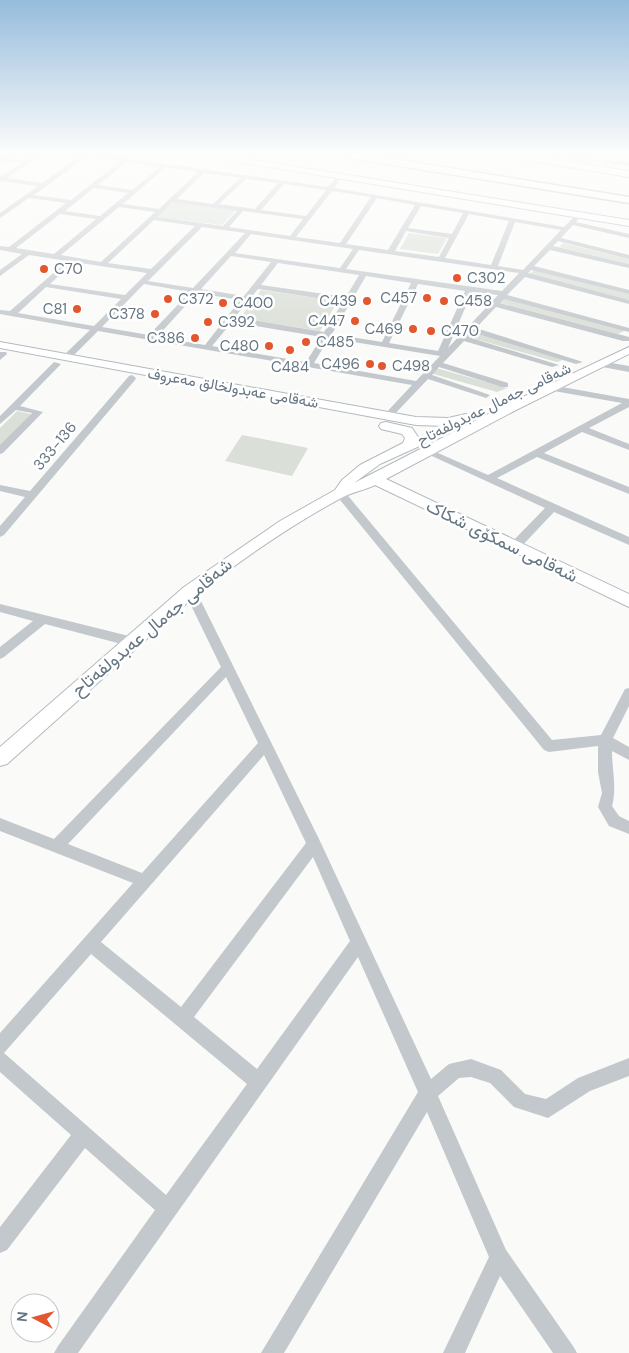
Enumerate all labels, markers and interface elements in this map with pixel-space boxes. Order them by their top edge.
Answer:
place label: C70 [54,259,83,279]
marker: C70 [38,263,50,275]
place label: C302 [467,268,505,288]
marker: C302 [451,272,463,284]
place label: C457 [380,288,417,308]
place label: C372 [178,289,214,309]
place label: C439 [319,291,357,311]
place label: C458 [454,291,492,311]
marker: C457 [421,292,433,304]
marker: C372 [162,293,174,305]
place label: C400 [233,293,273,313]
marker: C439 [361,295,373,307]
marker: C458 [438,295,450,307]
marker: C400 [217,297,229,309]
place label: C81 [43,299,67,319]
marker: C81 [71,303,83,315]
place label: C378 [109,304,145,324]
marker: C378 [149,308,161,320]
place label: C447 [308,311,345,331]
place label: C392 [218,312,255,332]
marker: C447 [349,315,361,327]
marker: C392 [202,316,214,328]
place label: C469 [365,319,403,339]
place label: C470 [441,321,479,341]
marker: C469 [407,323,419,335]
marker: C470 [425,325,437,337]
place label: C386 [147,328,185,348]
marker: C386 [189,332,201,344]
place label: C485 [316,332,354,352]
place label: C480 [220,336,259,356]
marker: C485 [300,336,312,348]
marker: C480 [263,340,275,352]
marker: C484 [284,344,296,356]
place label: C496 [321,354,360,374]
place label: C498 [392,356,430,376]
place label: C484 [271,357,309,377]
marker: C496 [364,358,376,370]
street label: شەقامی جەمال عەبدولفەتاح [414,358,575,451]
marker: C498 [376,360,388,372]
street label: شەقامی عەبدولخالق مەعروف [146,363,320,413]
street label: 333-136 [29,417,81,475]
street label: شەقامی سمکۆی شکاک [422,494,582,588]
street label: شەقامی جەمال عەبدولفەتاح [67,553,237,701]
north arrow [10,1293,60,1343]
text: N [13,1311,32,1323]

